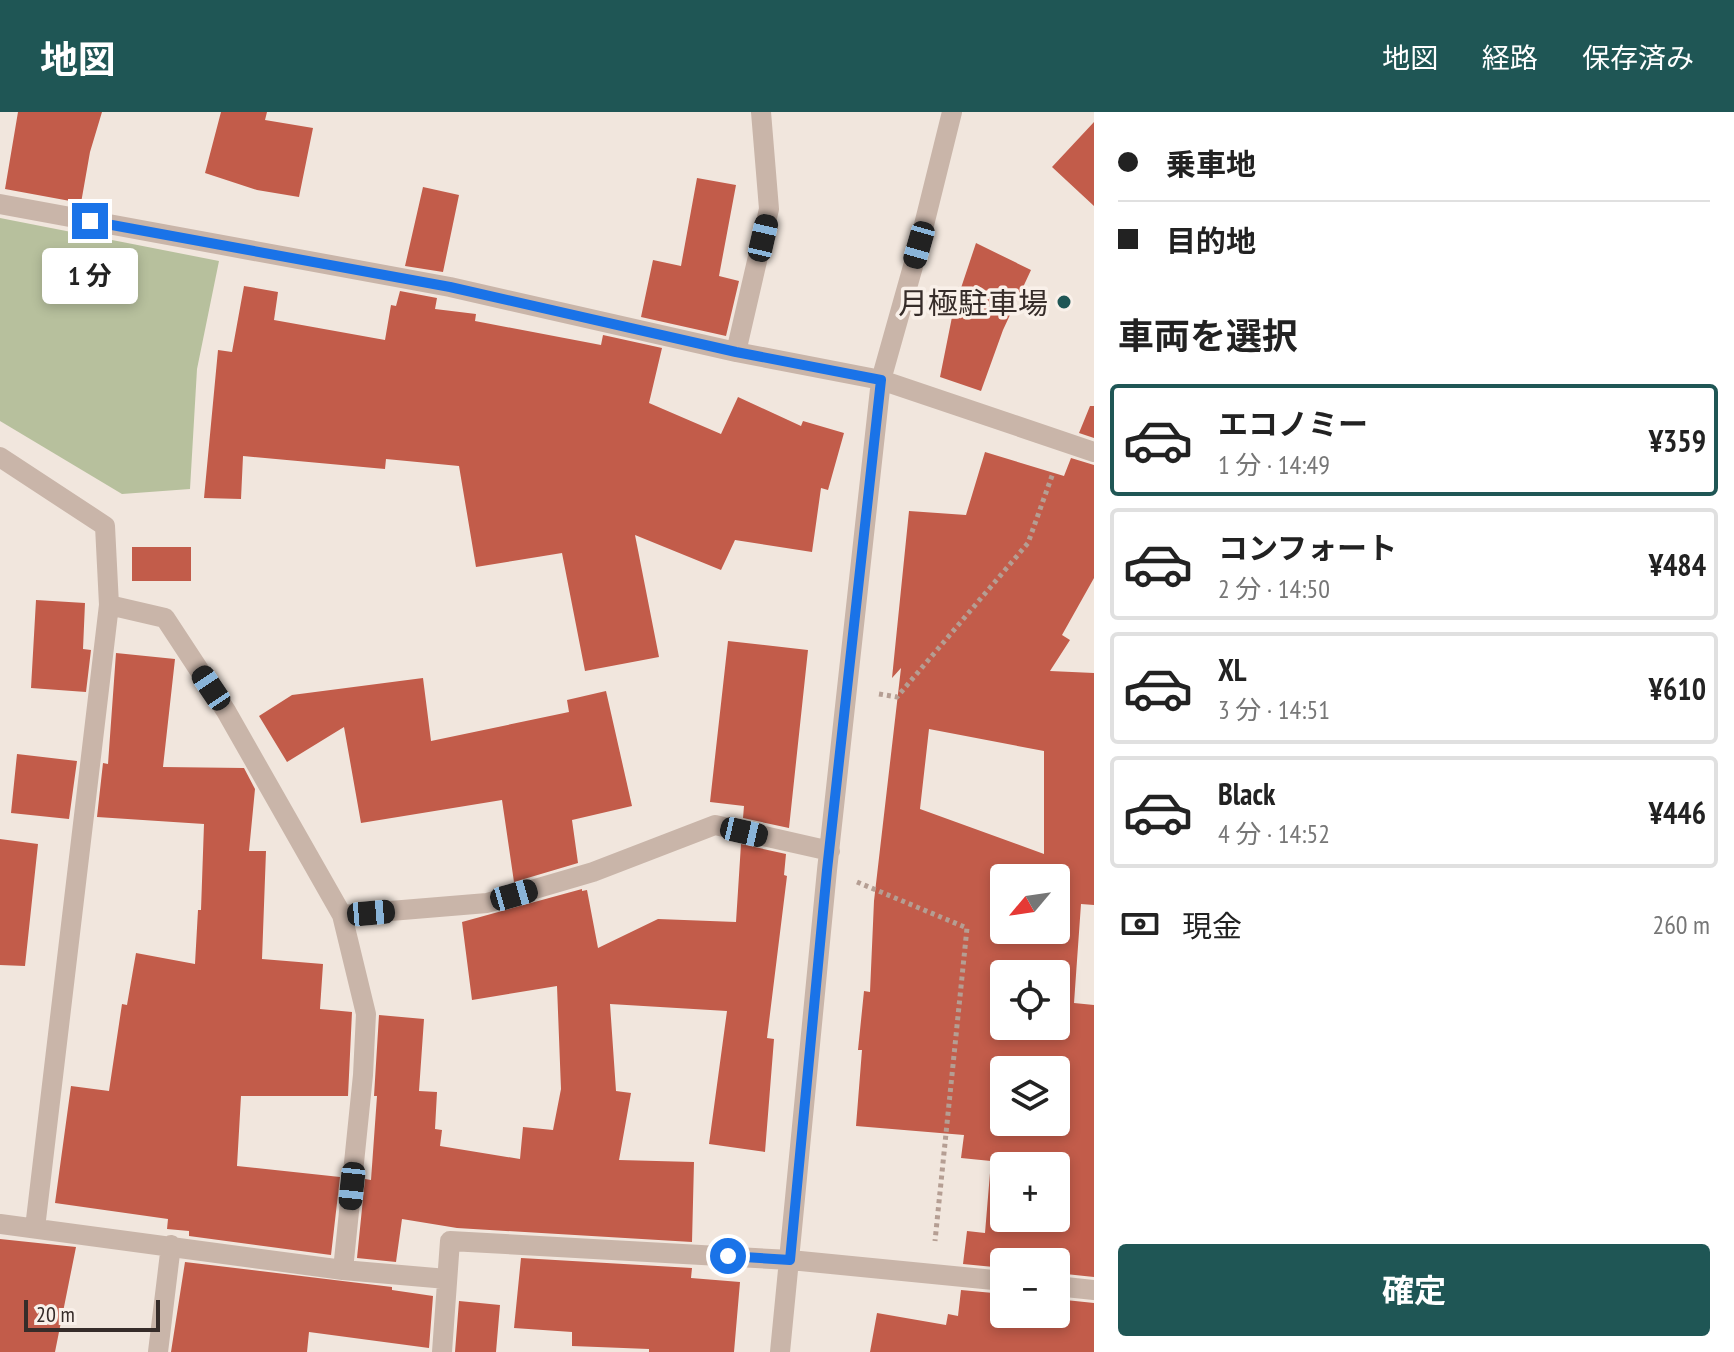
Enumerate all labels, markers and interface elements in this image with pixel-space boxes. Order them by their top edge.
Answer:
text: 地図 [40,34,116,83]
text: 地図 [1382,39,1438,76]
text: 経路 [1482,39,1538,76]
text: 保存済み [1582,39,1694,76]
text: 乗車地 [1166,144,1256,183]
route end [72,203,108,239]
car [746,212,780,264]
car [901,219,937,271]
text: 目的地 [1166,221,1256,260]
callout: 1 分 [42,249,138,305]
text: 1 分 [68,259,112,292]
place label: 月極駐車場 [898,283,1048,322]
marker: 月極駐車場 [1055,293,1073,311]
text: 車両を選択 [1118,312,1298,359]
icon: car [1122,404,1194,476]
text: エコノミー [1218,404,1368,443]
text: ¥359 [1649,421,1706,460]
text: 1 分 · 14:49 [1218,448,1330,481]
icon: car [1122,528,1194,600]
text: コンフォート [1218,528,1397,567]
text: ¥484 [1649,545,1706,584]
text: 2 分 · 14:50 [1218,572,1330,605]
text: XL [1218,650,1247,689]
icon: car [1122,652,1194,724]
car [188,661,234,715]
text: ¥610 [1649,669,1706,708]
text: 3 分 · 14:51 [1218,693,1330,726]
text: Black [1218,774,1275,813]
icon: car [1122,776,1194,848]
text: ¥446 [1649,793,1706,832]
car [718,815,770,849]
text: 4 分 · 14:52 [1218,817,1330,850]
north arrow [990,864,1070,944]
map controls [990,864,1070,1328]
car [488,877,540,913]
car [346,899,396,927]
icon: cash [1118,902,1162,946]
text: 現金 [1182,906,1242,945]
text: 260 m [1652,908,1710,941]
button: locate [990,960,1070,1040]
button: layers [990,1056,1070,1136]
button: + [990,1152,1070,1232]
car [338,1161,366,1211]
route start [710,1238,746,1274]
button: 確定 [1118,1244,1710,1336]
button: − [990,1248,1070,1328]
scale bar [24,1296,160,1332]
text: 20 m [36,1300,75,1328]

